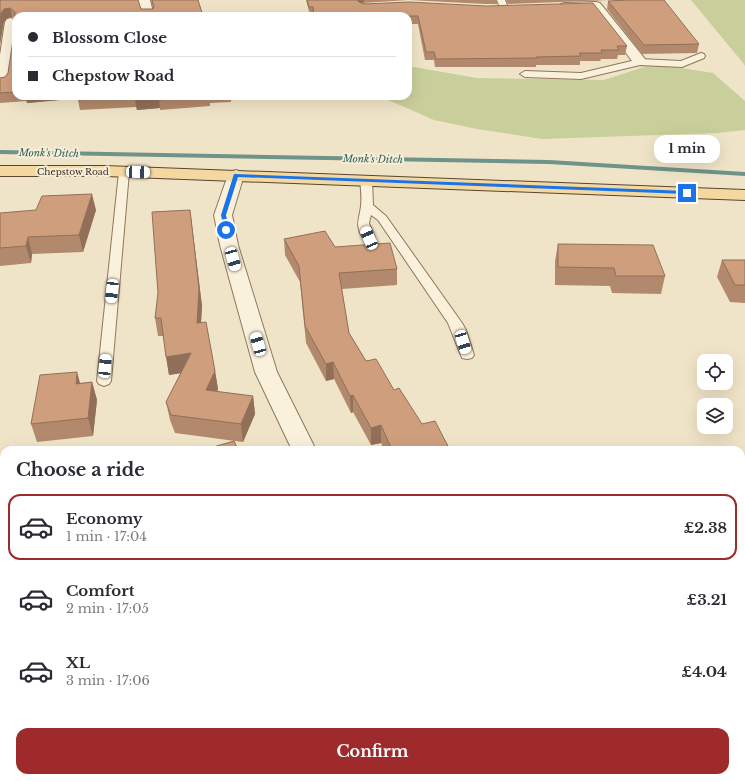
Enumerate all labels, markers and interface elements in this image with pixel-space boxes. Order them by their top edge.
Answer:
text: Blossom Close [52,28,167,47]
text: Chepstow Road [52,66,175,85]
callout: 1 min [654,135,720,163]
text: 1 min [668,140,706,157]
water label: Monk's Ditch [18,146,80,160]
water label: Monk's Ditch [342,152,404,166]
street label: Chepstow Road [37,166,109,177]
car [126,166,150,178]
route end [678,184,696,202]
route start [217,221,235,239]
car [359,225,379,251]
car [224,246,242,272]
car [105,278,119,304]
car [454,329,472,355]
car [249,331,267,357]
car [98,354,112,378]
map controls [697,354,733,434]
button: locate [697,354,733,390]
button: layers [697,398,733,434]
text: Choose a ride [16,459,145,481]
icon: car [18,509,54,545]
text: Economy [66,509,143,528]
text: £2.38 [684,518,727,537]
text: 1 min · 17:04 [66,528,147,545]
icon: car [18,581,54,617]
text: Comfort [66,581,134,600]
text: £3.21 [687,590,727,609]
text: 2 min · 17:05 [66,600,149,617]
icon: car [18,653,54,689]
text: XL [66,653,90,672]
text: £4.04 [682,662,727,681]
text: 3 min · 17:06 [66,672,150,689]
button: Confirm [16,728,729,774]

